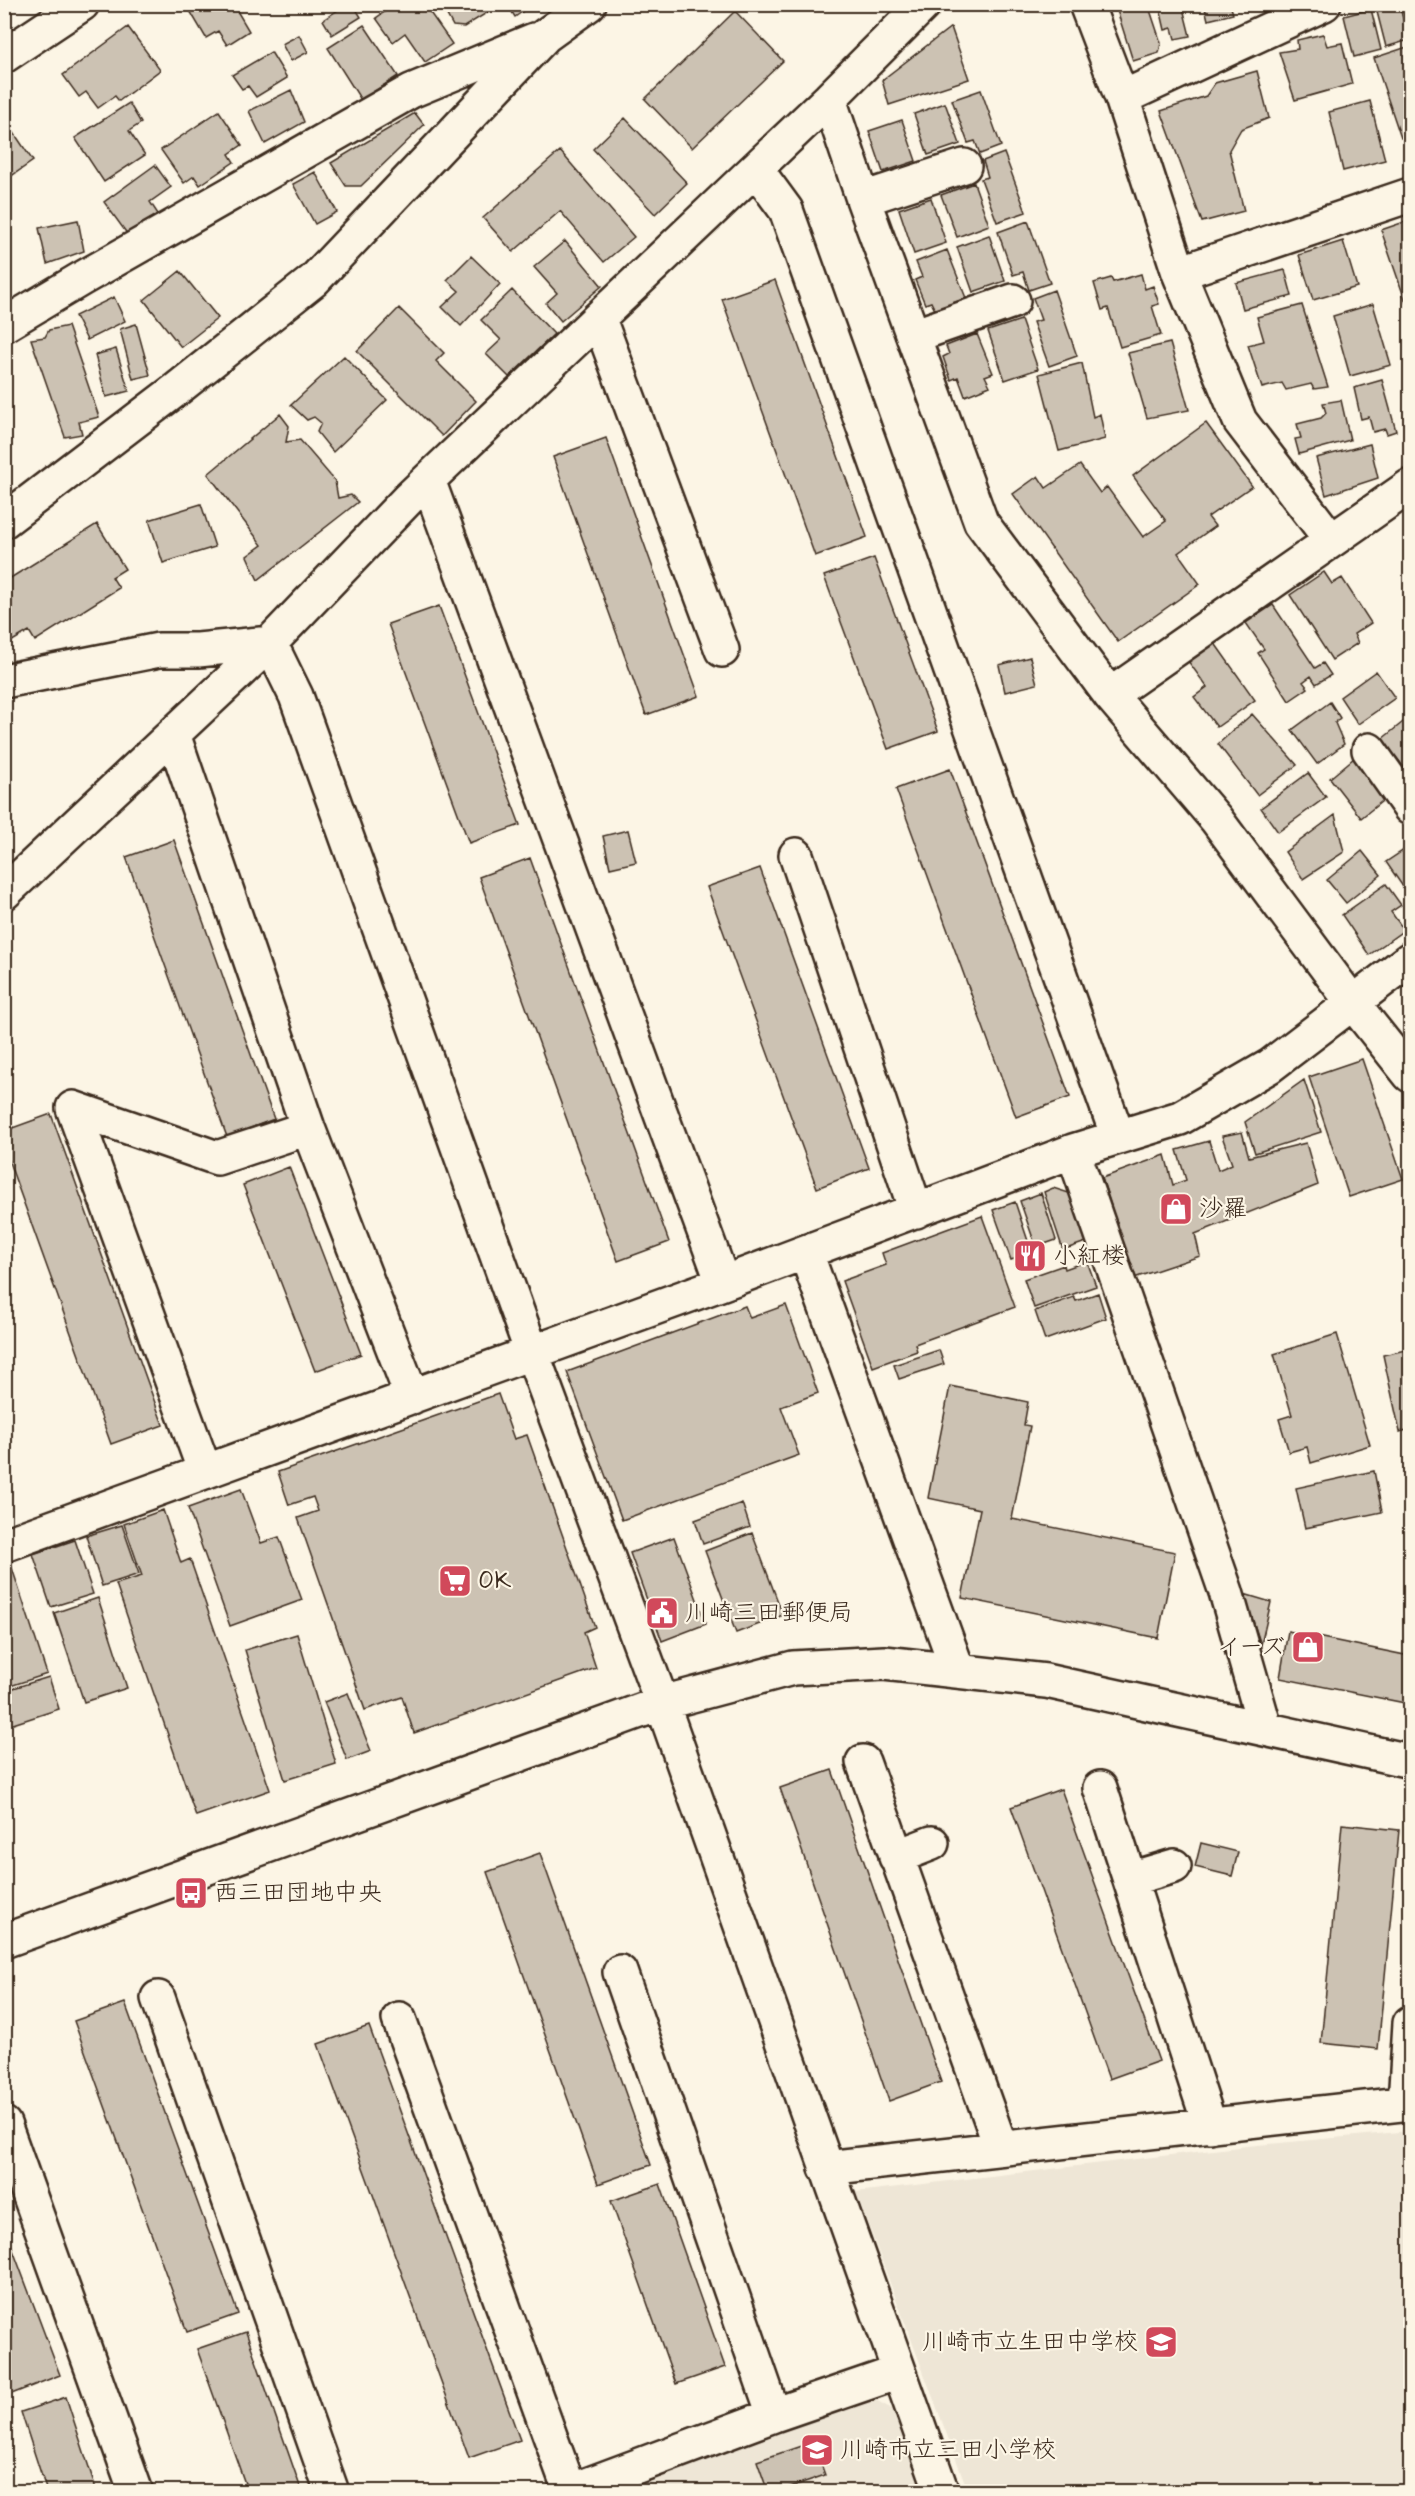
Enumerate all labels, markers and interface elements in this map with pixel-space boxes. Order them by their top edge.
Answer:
shop icon: 沙羅 [1158,1191,1194,1227]
place label: 沙羅 [1199,1194,1247,1225]
restaurant icon: 小紅楼 [1012,1238,1048,1274]
place label: 小紅楼 [1053,1241,1125,1272]
supermarket icon: OK [437,1563,473,1599]
place label: OK [478,1566,511,1597]
public building icon: 川崎三田郵便局 [644,1595,680,1631]
place label: 川崎三田郵便局 [685,1598,853,1629]
shop icon: イーズ [1290,1629,1326,1665]
place label: イーズ [1217,1632,1285,1663]
bus stop icon: 西三田団地中央 [173,1875,209,1911]
place label: 西三田団地中央 [214,1878,382,1909]
school or university icon: 川崎市立生田中学校 [1143,2324,1179,2360]
place label: 川崎市立生田中学校 [922,2327,1138,2358]
school or university icon: 川崎市立三田小学校 [799,2432,835,2468]
place label: 川崎市立三田小学校 [840,2435,1056,2466]

